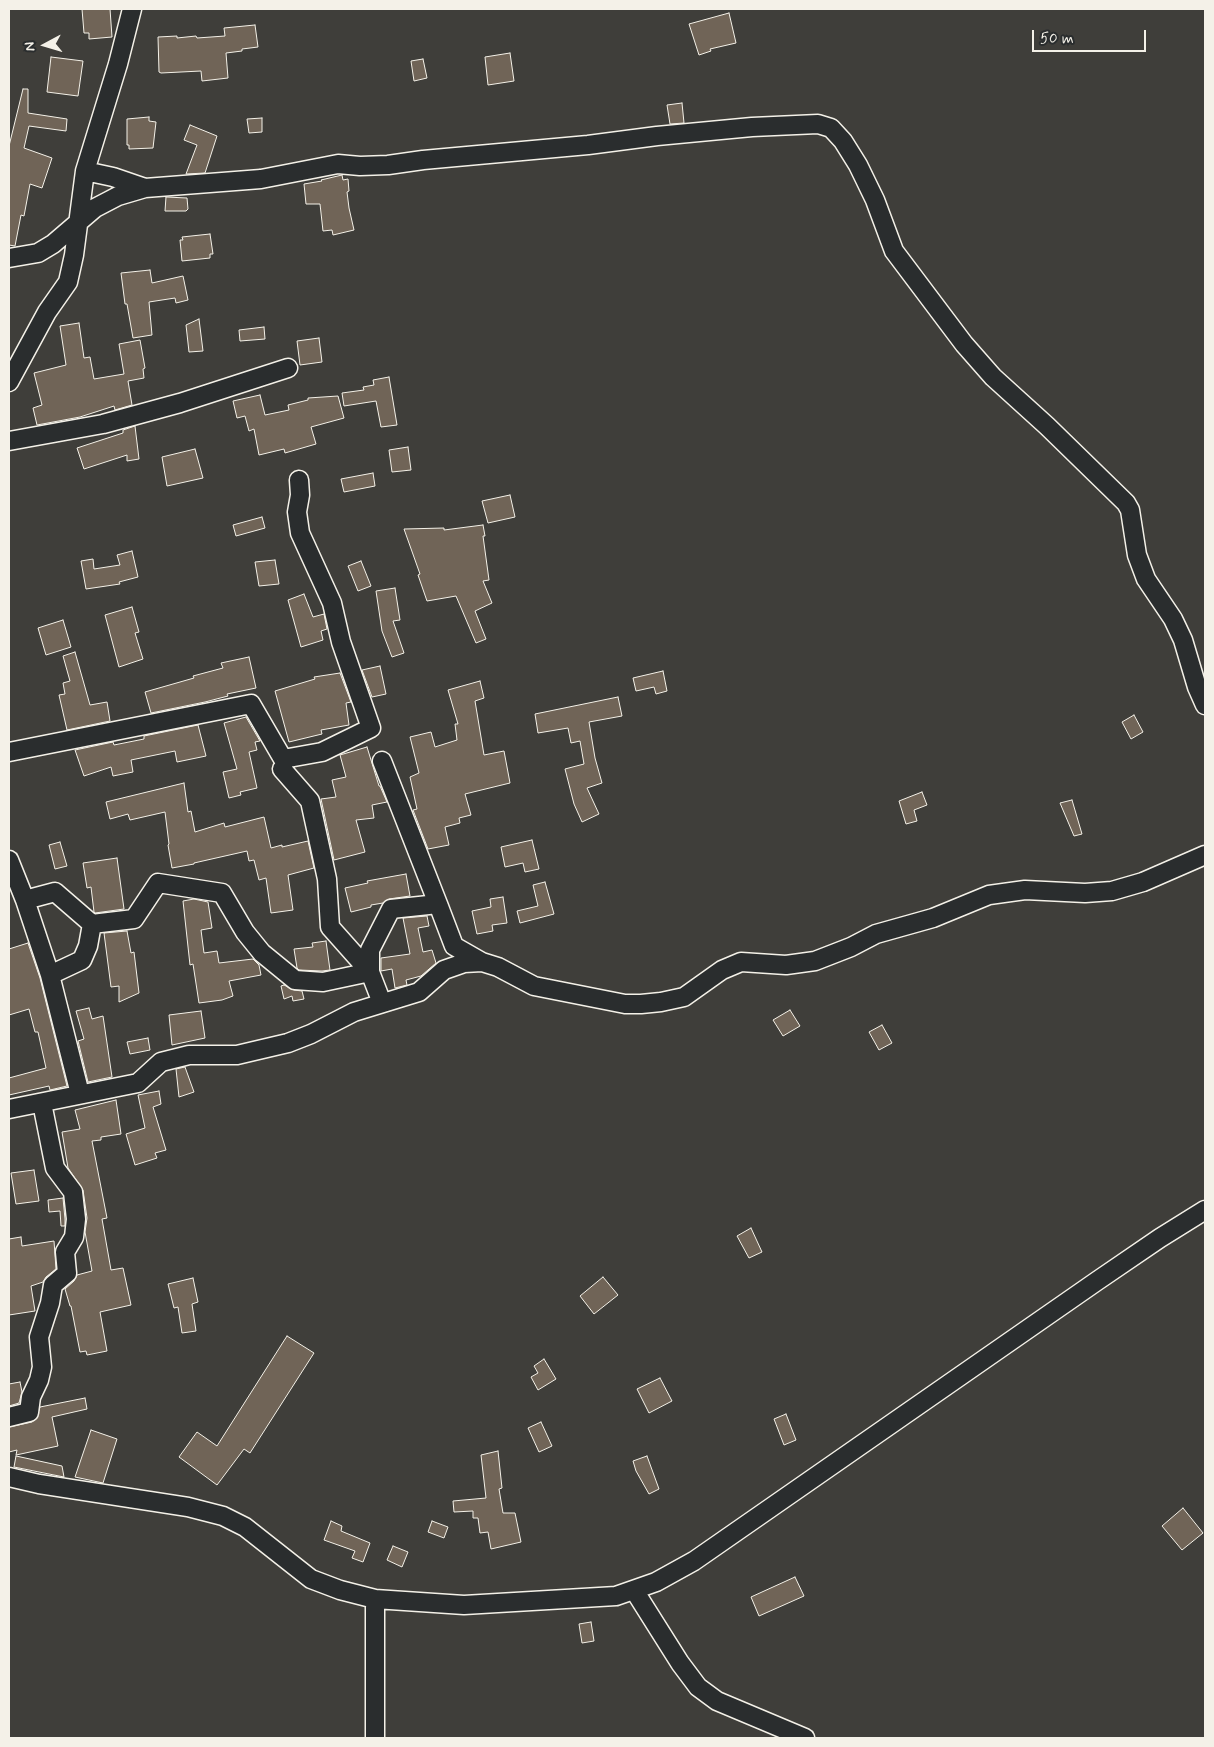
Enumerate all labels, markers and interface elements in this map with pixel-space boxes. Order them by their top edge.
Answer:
north arrow [20,20,70,70]
scale bar [1034,20,1148,52]
text: 50 m [1040,29,1074,49]
text: N [21,41,40,52]

